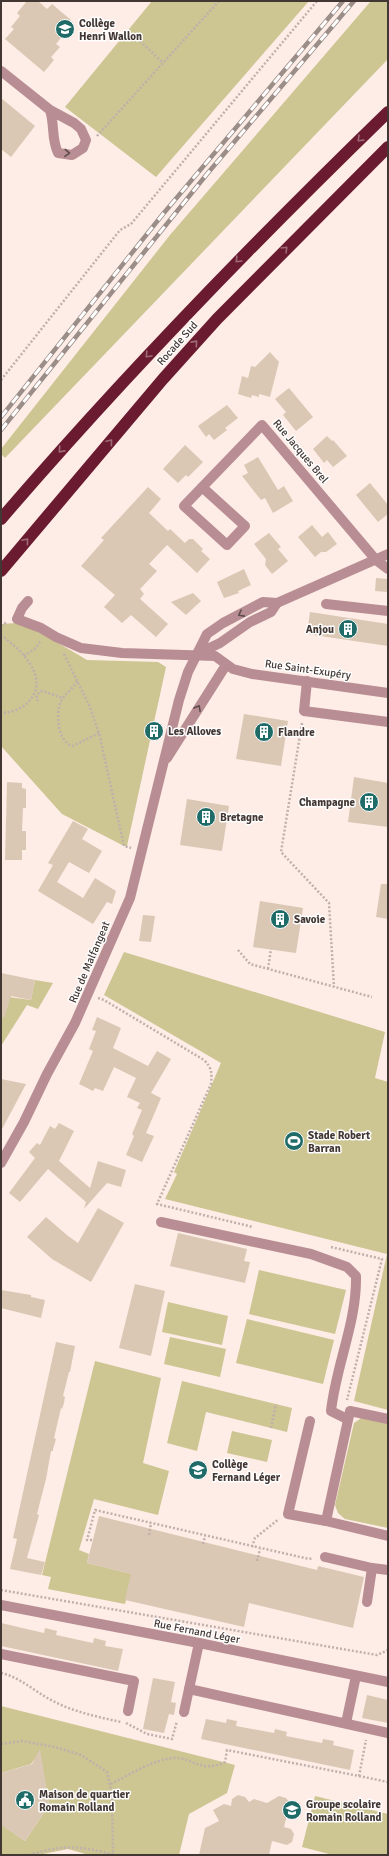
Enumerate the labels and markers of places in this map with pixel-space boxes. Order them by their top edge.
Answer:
place label: Collège Henri Wallon [79,17,142,43]
school or university icon: Collège Henri Wallon [54,18,76,40]
building icon: Anjou [337,618,359,640]
place label: Anjou [306,623,334,636]
building icon: Les Alloves [143,720,165,742]
building icon: Flandre [253,721,275,743]
place label: Les Alloves [168,725,221,738]
place label: Flandre [278,726,315,739]
building icon: Champagne [358,791,380,813]
place label: Champagne [299,796,356,809]
building icon: Bretagne [195,806,217,828]
place label: Bretagne [220,811,264,824]
building icon: Savoie [269,908,291,930]
place label: Savoie [294,913,326,926]
place label: Stade Robert Barran [308,1129,370,1155]
sports icon: Stade Robert Barran [283,1130,305,1152]
place label: Collège Fernand Léger [212,1458,281,1484]
school or university icon: Collège Fernand Léger [187,1459,209,1481]
place label: Maison de quartier Romain Rolland [39,1788,130,1814]
public building icon: Maison de quartier Romain Rolland [14,1789,36,1811]
place label: Groupe scolaire Romain Rolland [306,1798,381,1824]
school or university icon: Groupe scolaire Romain Rolland [281,1799,303,1821]

